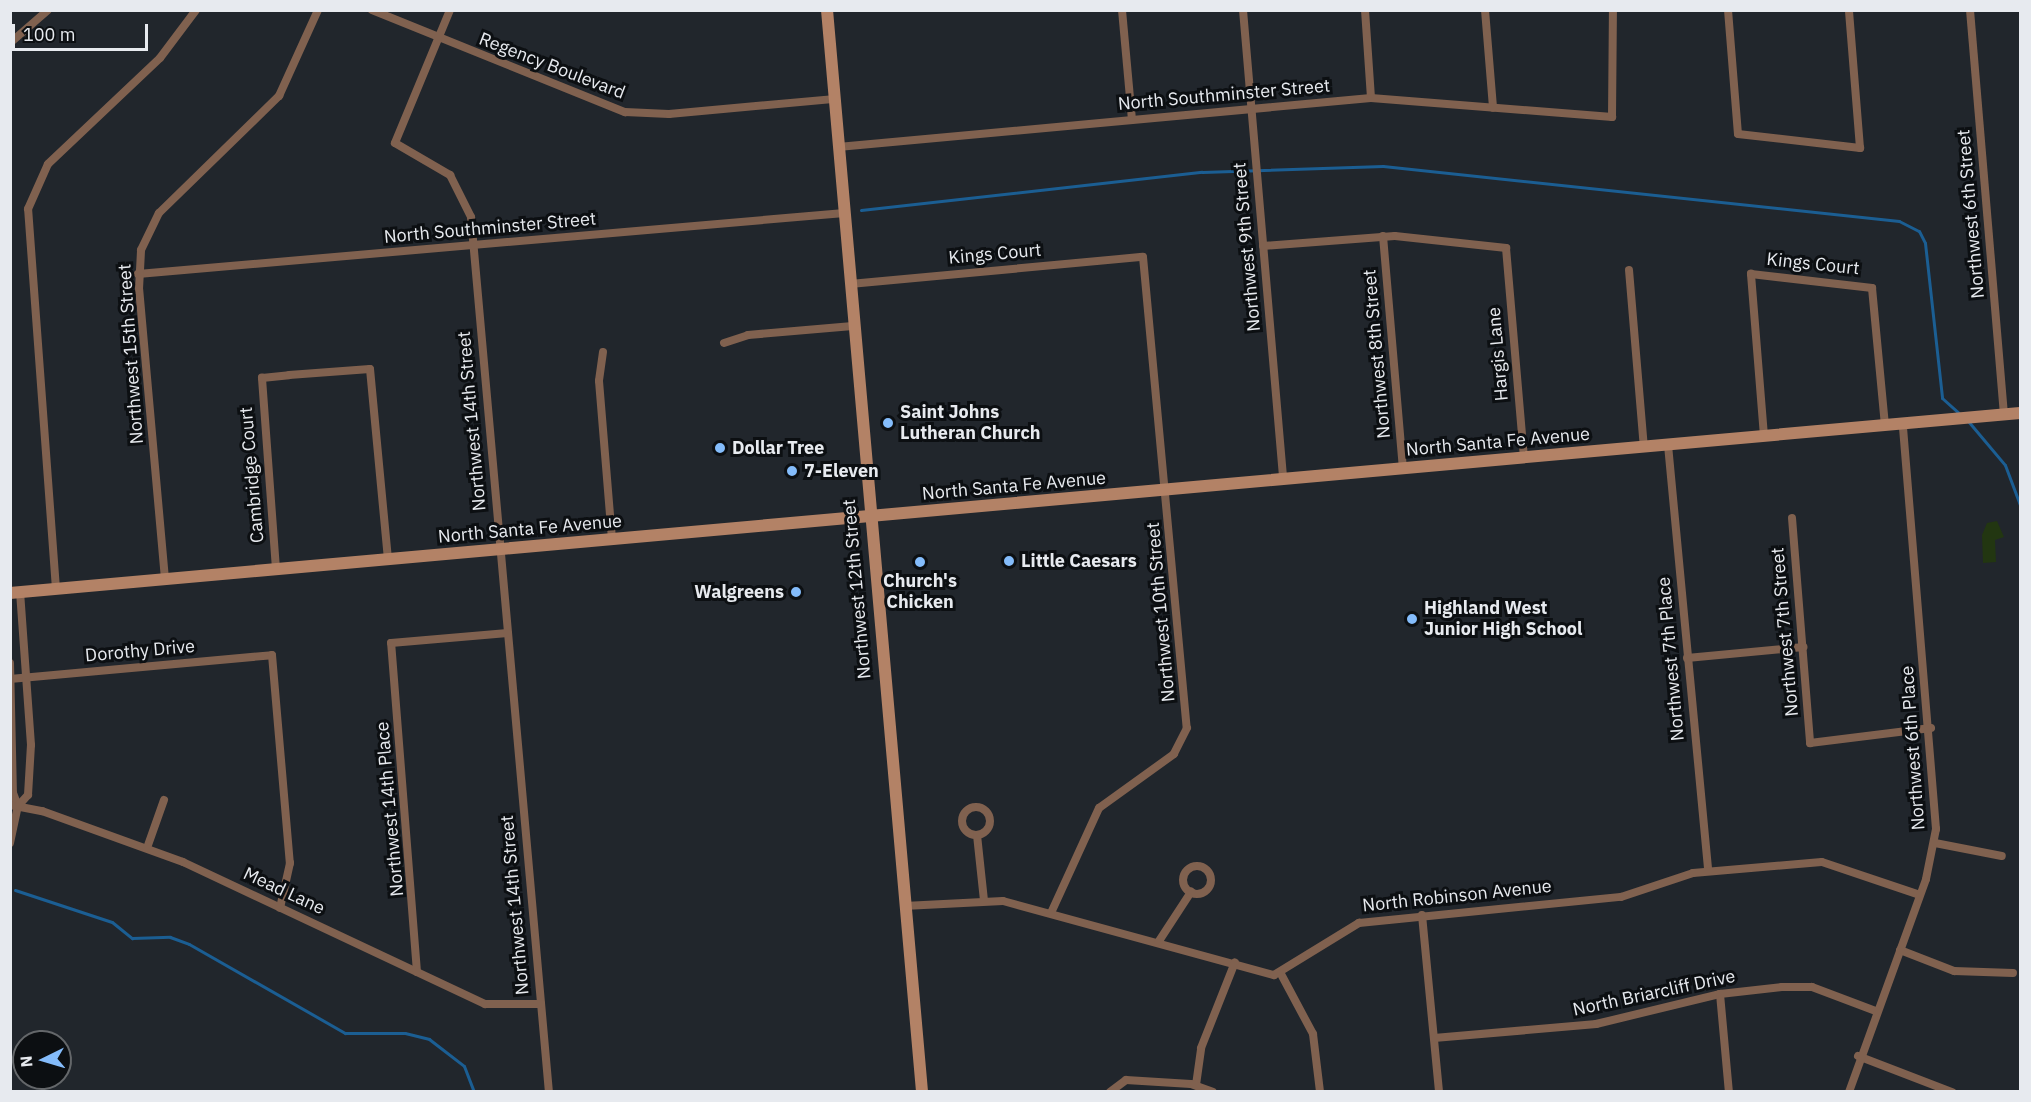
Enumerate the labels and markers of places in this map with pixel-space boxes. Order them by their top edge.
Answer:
place label: Saint Johns Lutheran Church [900,402,1041,444]
marker: Saint Johns Lutheran Church [881,416,895,430]
place label: Dollar Tree [732,437,824,459]
marker: Dollar Tree [713,441,727,455]
place label: 7-Eleven [804,460,879,482]
marker: 7-Eleven [785,464,799,478]
place label: Little Caesars [1021,550,1137,572]
marker: Little Caesars [1002,554,1016,568]
marker: Church's Chicken [913,555,927,569]
place label: Church's Chicken [883,571,957,614]
place label: Walgreens [694,581,784,603]
marker: Walgreens [789,585,803,599]
place label: Highland West Junior High School [1424,598,1582,640]
marker: Highland West Junior High School [1405,612,1419,626]

